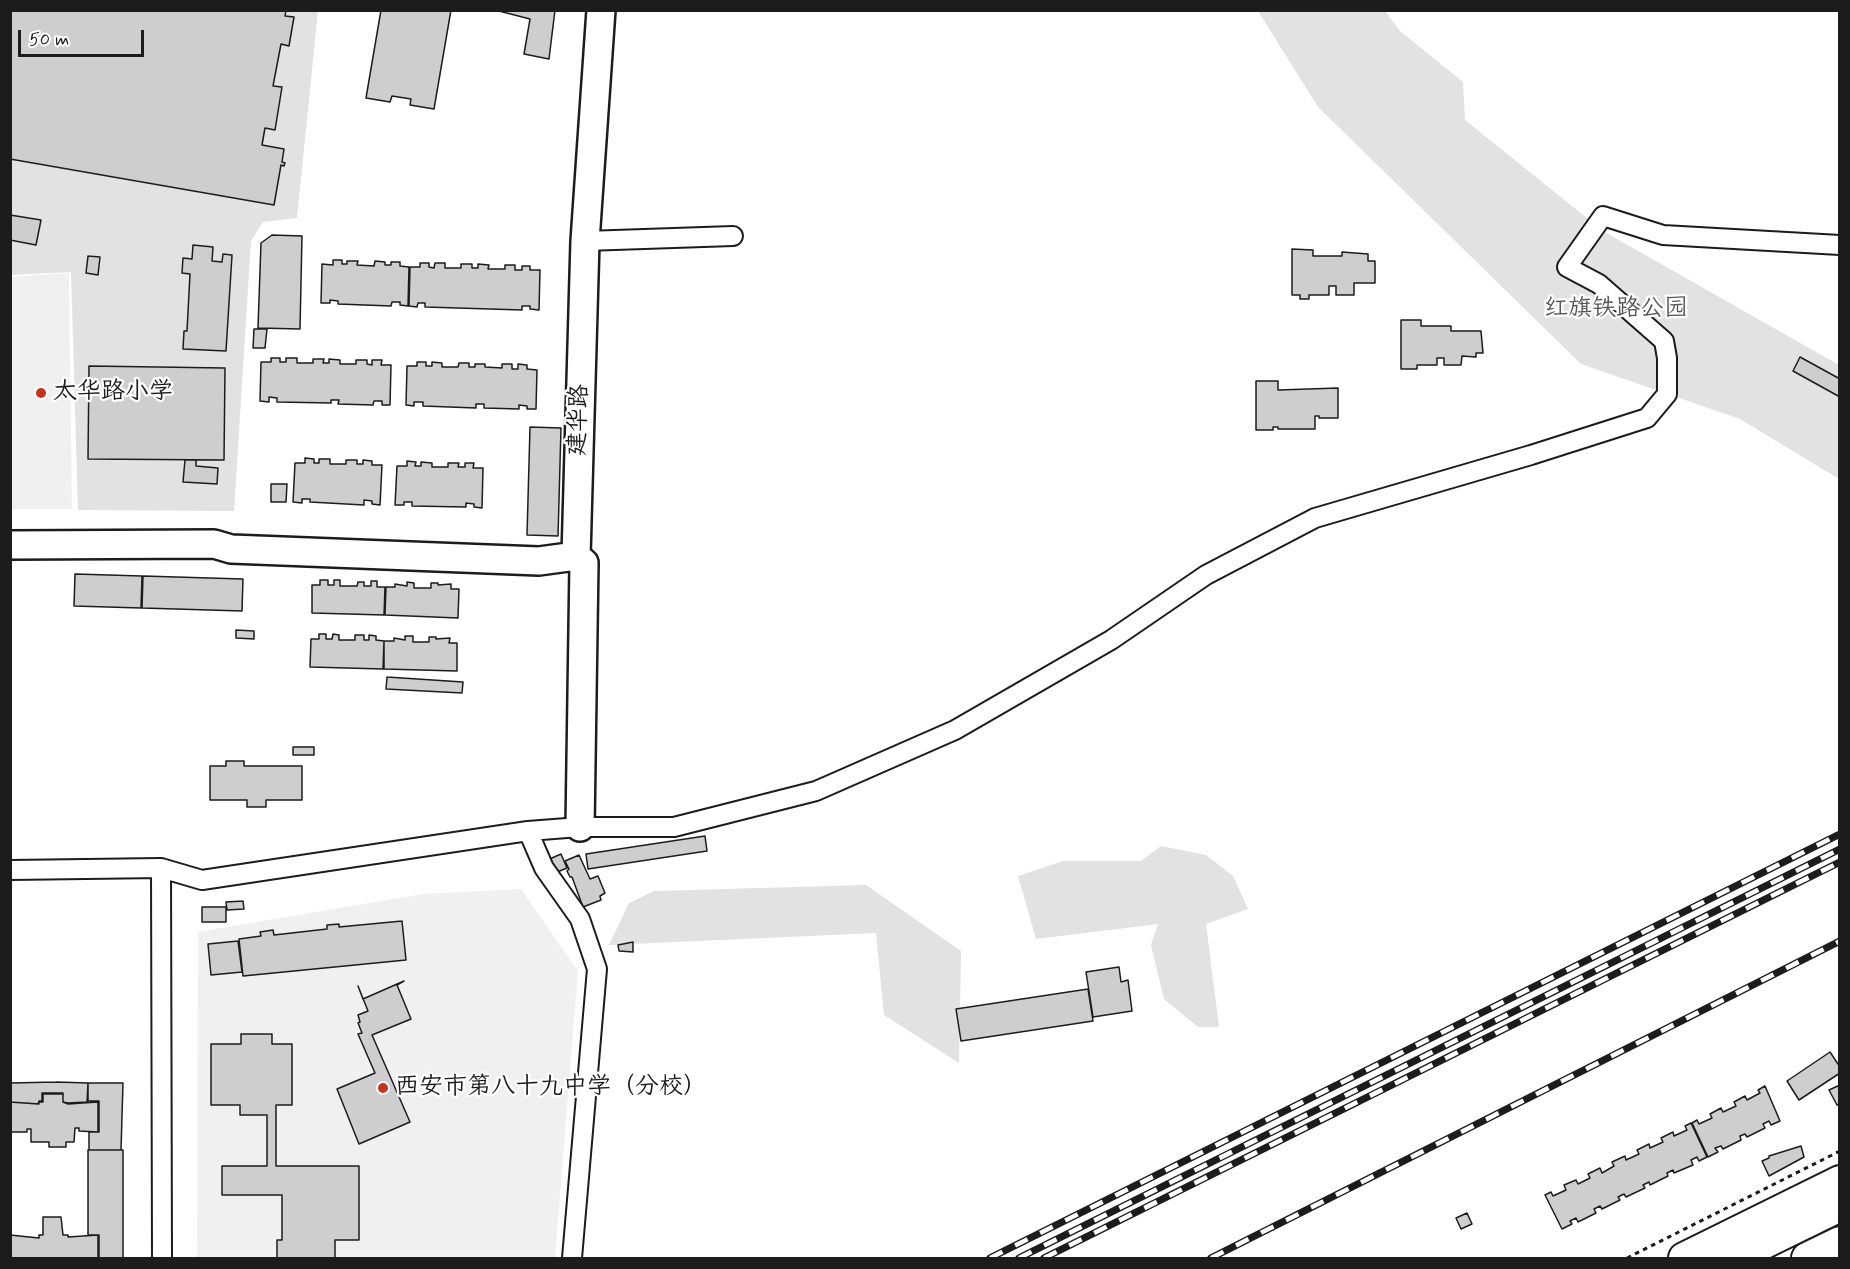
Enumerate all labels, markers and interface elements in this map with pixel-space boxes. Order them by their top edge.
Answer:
scale bar [21,18,147,56]
text: 50 m [29,28,69,52]
park label: 红旗铁路公园 [1544,296,1688,324]
place label: 太华路小学 [53,379,173,407]
street label: 建华路 [564,384,596,456]
marker: 太华路小学 [34,386,48,400]
place label: 西安市第八十九中学（分校） [395,1074,707,1102]
marker: 西安市第八十九中学（分校） [376,1081,390,1095]

